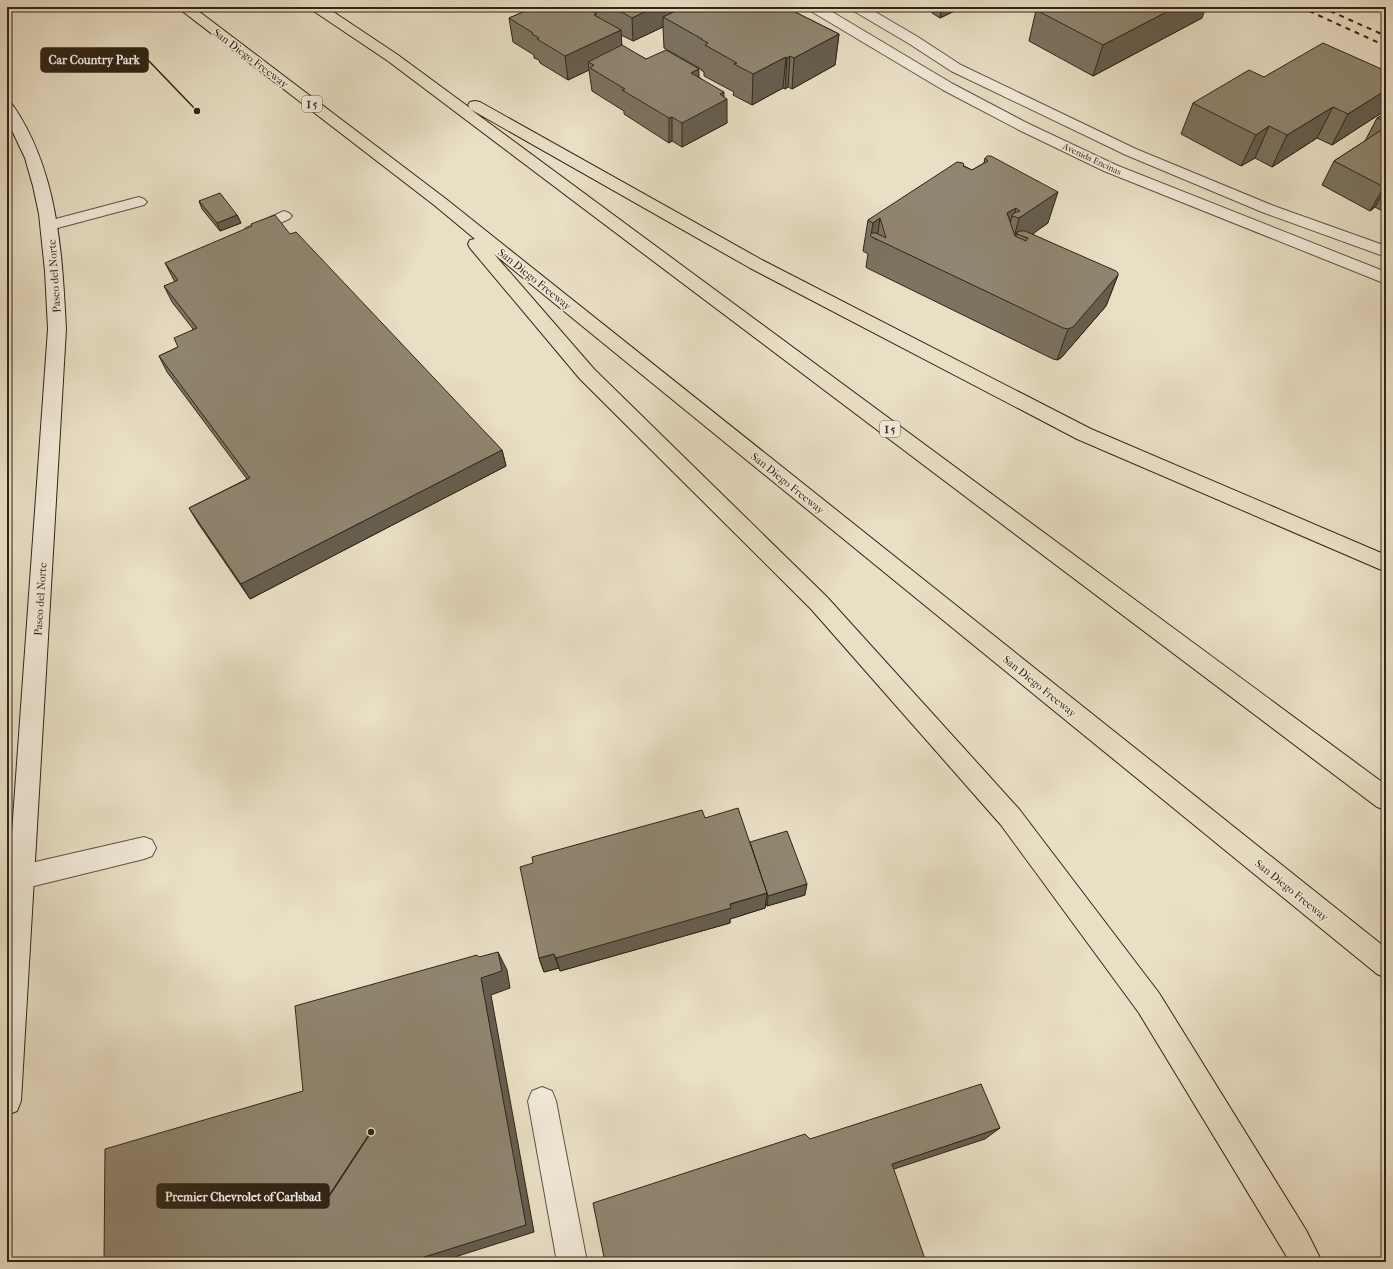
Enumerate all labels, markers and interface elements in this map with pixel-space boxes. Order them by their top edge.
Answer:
street label: San Diego Freeway [211,26,292,91]
callout: Car Country Park [41,48,148,72]
text: Car Country Park [48,53,140,68]
road number: I 5 [302,96,322,112]
street label: Avenida Encinas [1060,141,1123,177]
street label: Paseo del Norte [45,238,64,313]
street label: San Diego Freeway [495,246,575,314]
road number: I 5 [880,421,900,437]
street label: San Diego Freeway [748,450,828,518]
street label: Paseo del Norte [31,561,50,636]
street label: San Diego Freeway [1000,653,1080,721]
street label: San Diego Freeway [1252,857,1332,925]
callout: Premier Chevrolet of Carlsbad [157,1184,329,1208]
text: Premier Chevrolet of Carlsbad [165,1190,322,1204]

